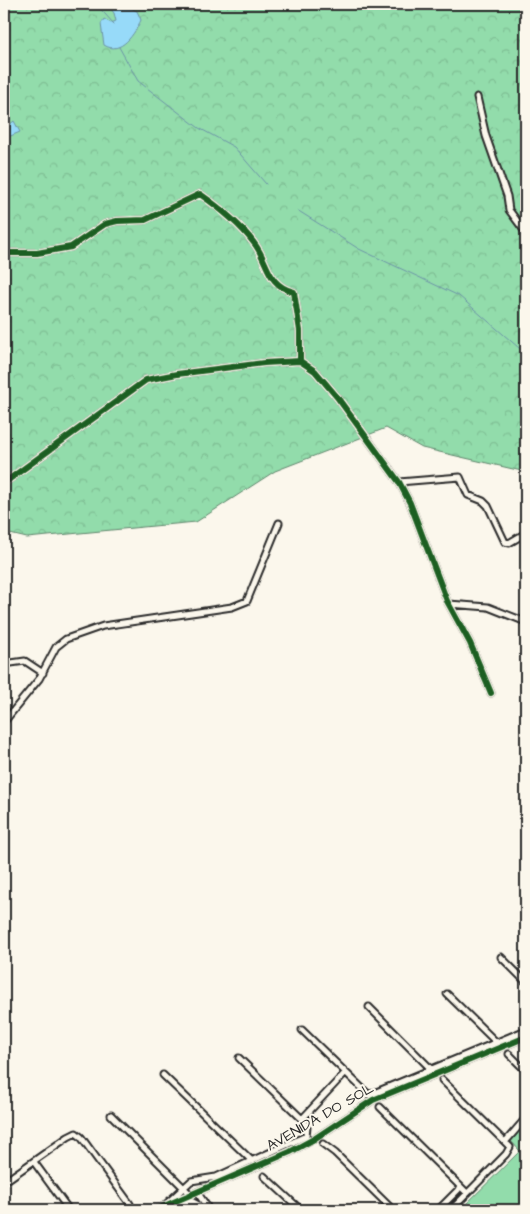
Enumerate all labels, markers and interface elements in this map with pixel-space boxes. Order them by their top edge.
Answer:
street label: AVENIDA DO SOL [262,1077,378,1156]

